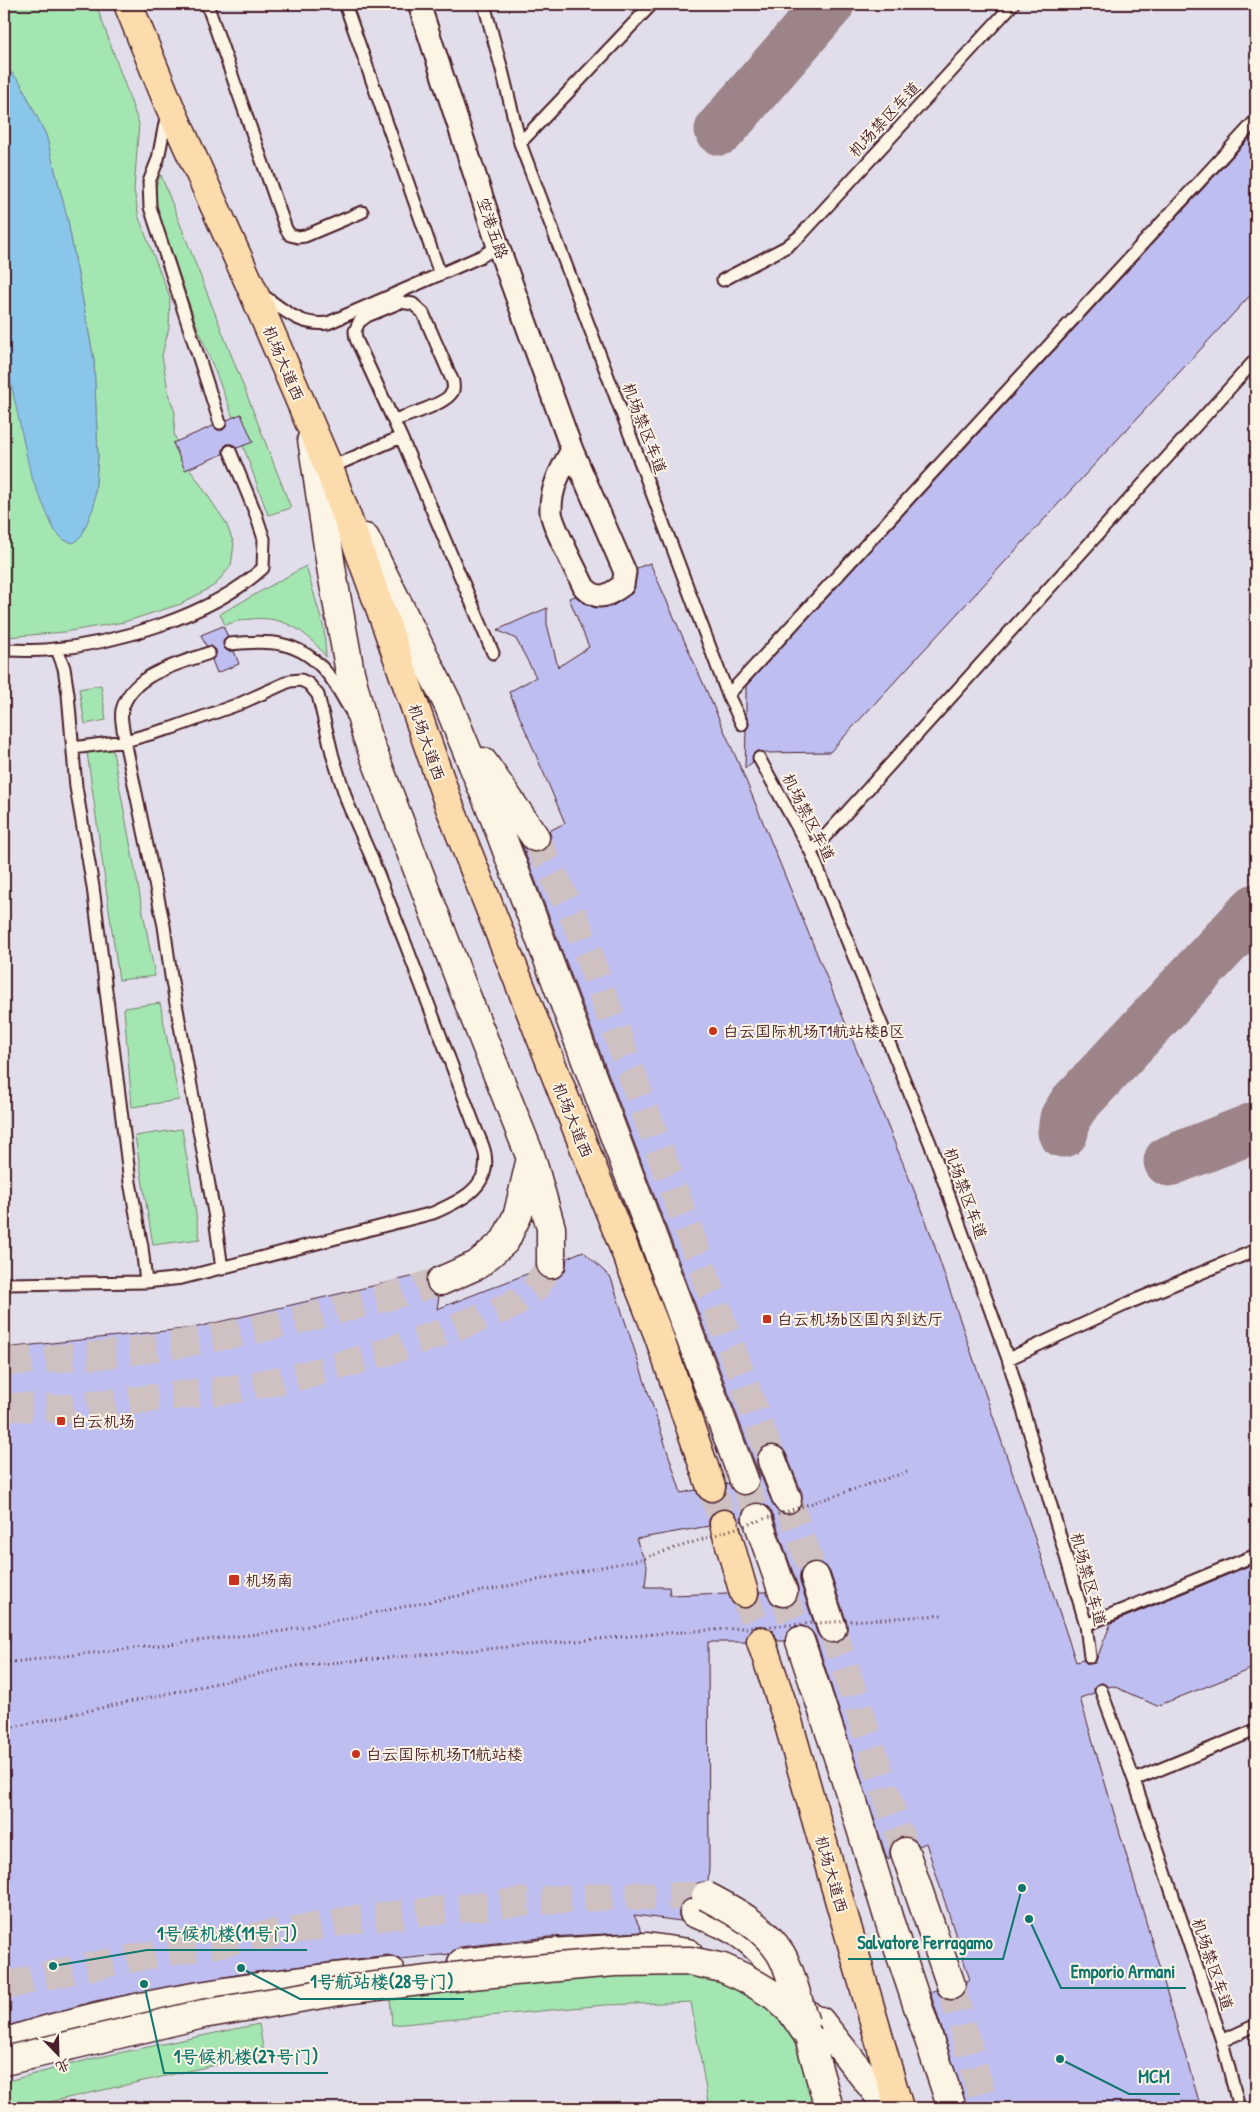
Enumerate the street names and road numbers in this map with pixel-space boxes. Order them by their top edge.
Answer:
street label: 机场禁区车道 [843,76,925,162]
street label: 空港五路 [472,194,514,262]
street label: 机场大道西 [258,322,310,404]
street label: 机场禁区车道 [618,379,672,477]
street label: 机场大道西 [404,701,450,783]
street label: 机场禁区车道 [777,769,841,865]
street label: 机场大道西 [548,1079,598,1161]
street label: 机场禁区车道 [939,1144,993,1242]
street label: 机场禁区车道 [1066,1530,1112,1628]
street label: 机场大道西 [810,1833,854,1915]
street label: 机场禁区车道 [1187,1915,1239,2013]

